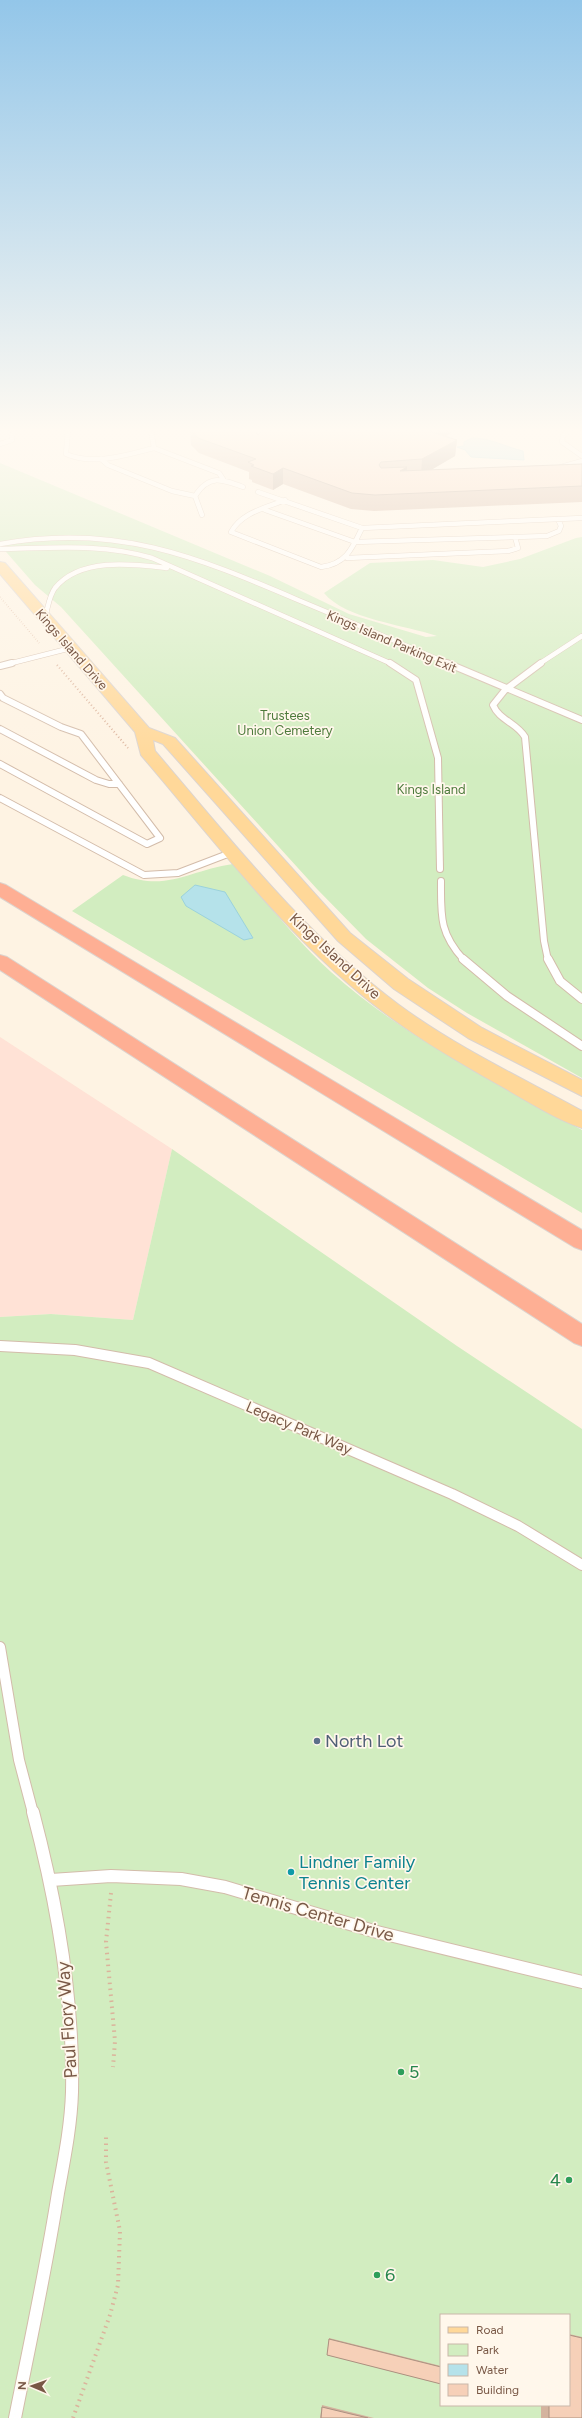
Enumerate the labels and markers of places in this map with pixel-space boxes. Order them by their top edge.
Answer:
place label: North Lot [325,1730,404,1752]
marker: North Lot [312,1736,322,1746]
place label: Lindner Family Tennis Center [299,1851,416,1894]
marker: Lindner Family Tennis Center [286,1867,296,1877]
place label: 5 [409,2061,419,2083]
marker: 5 [396,2067,406,2077]
place label: 4 [550,2169,561,2191]
marker: 4 [564,2175,574,2185]
place label: 6 [385,2264,395,2286]
marker: 6 [372,2270,382,2280]

